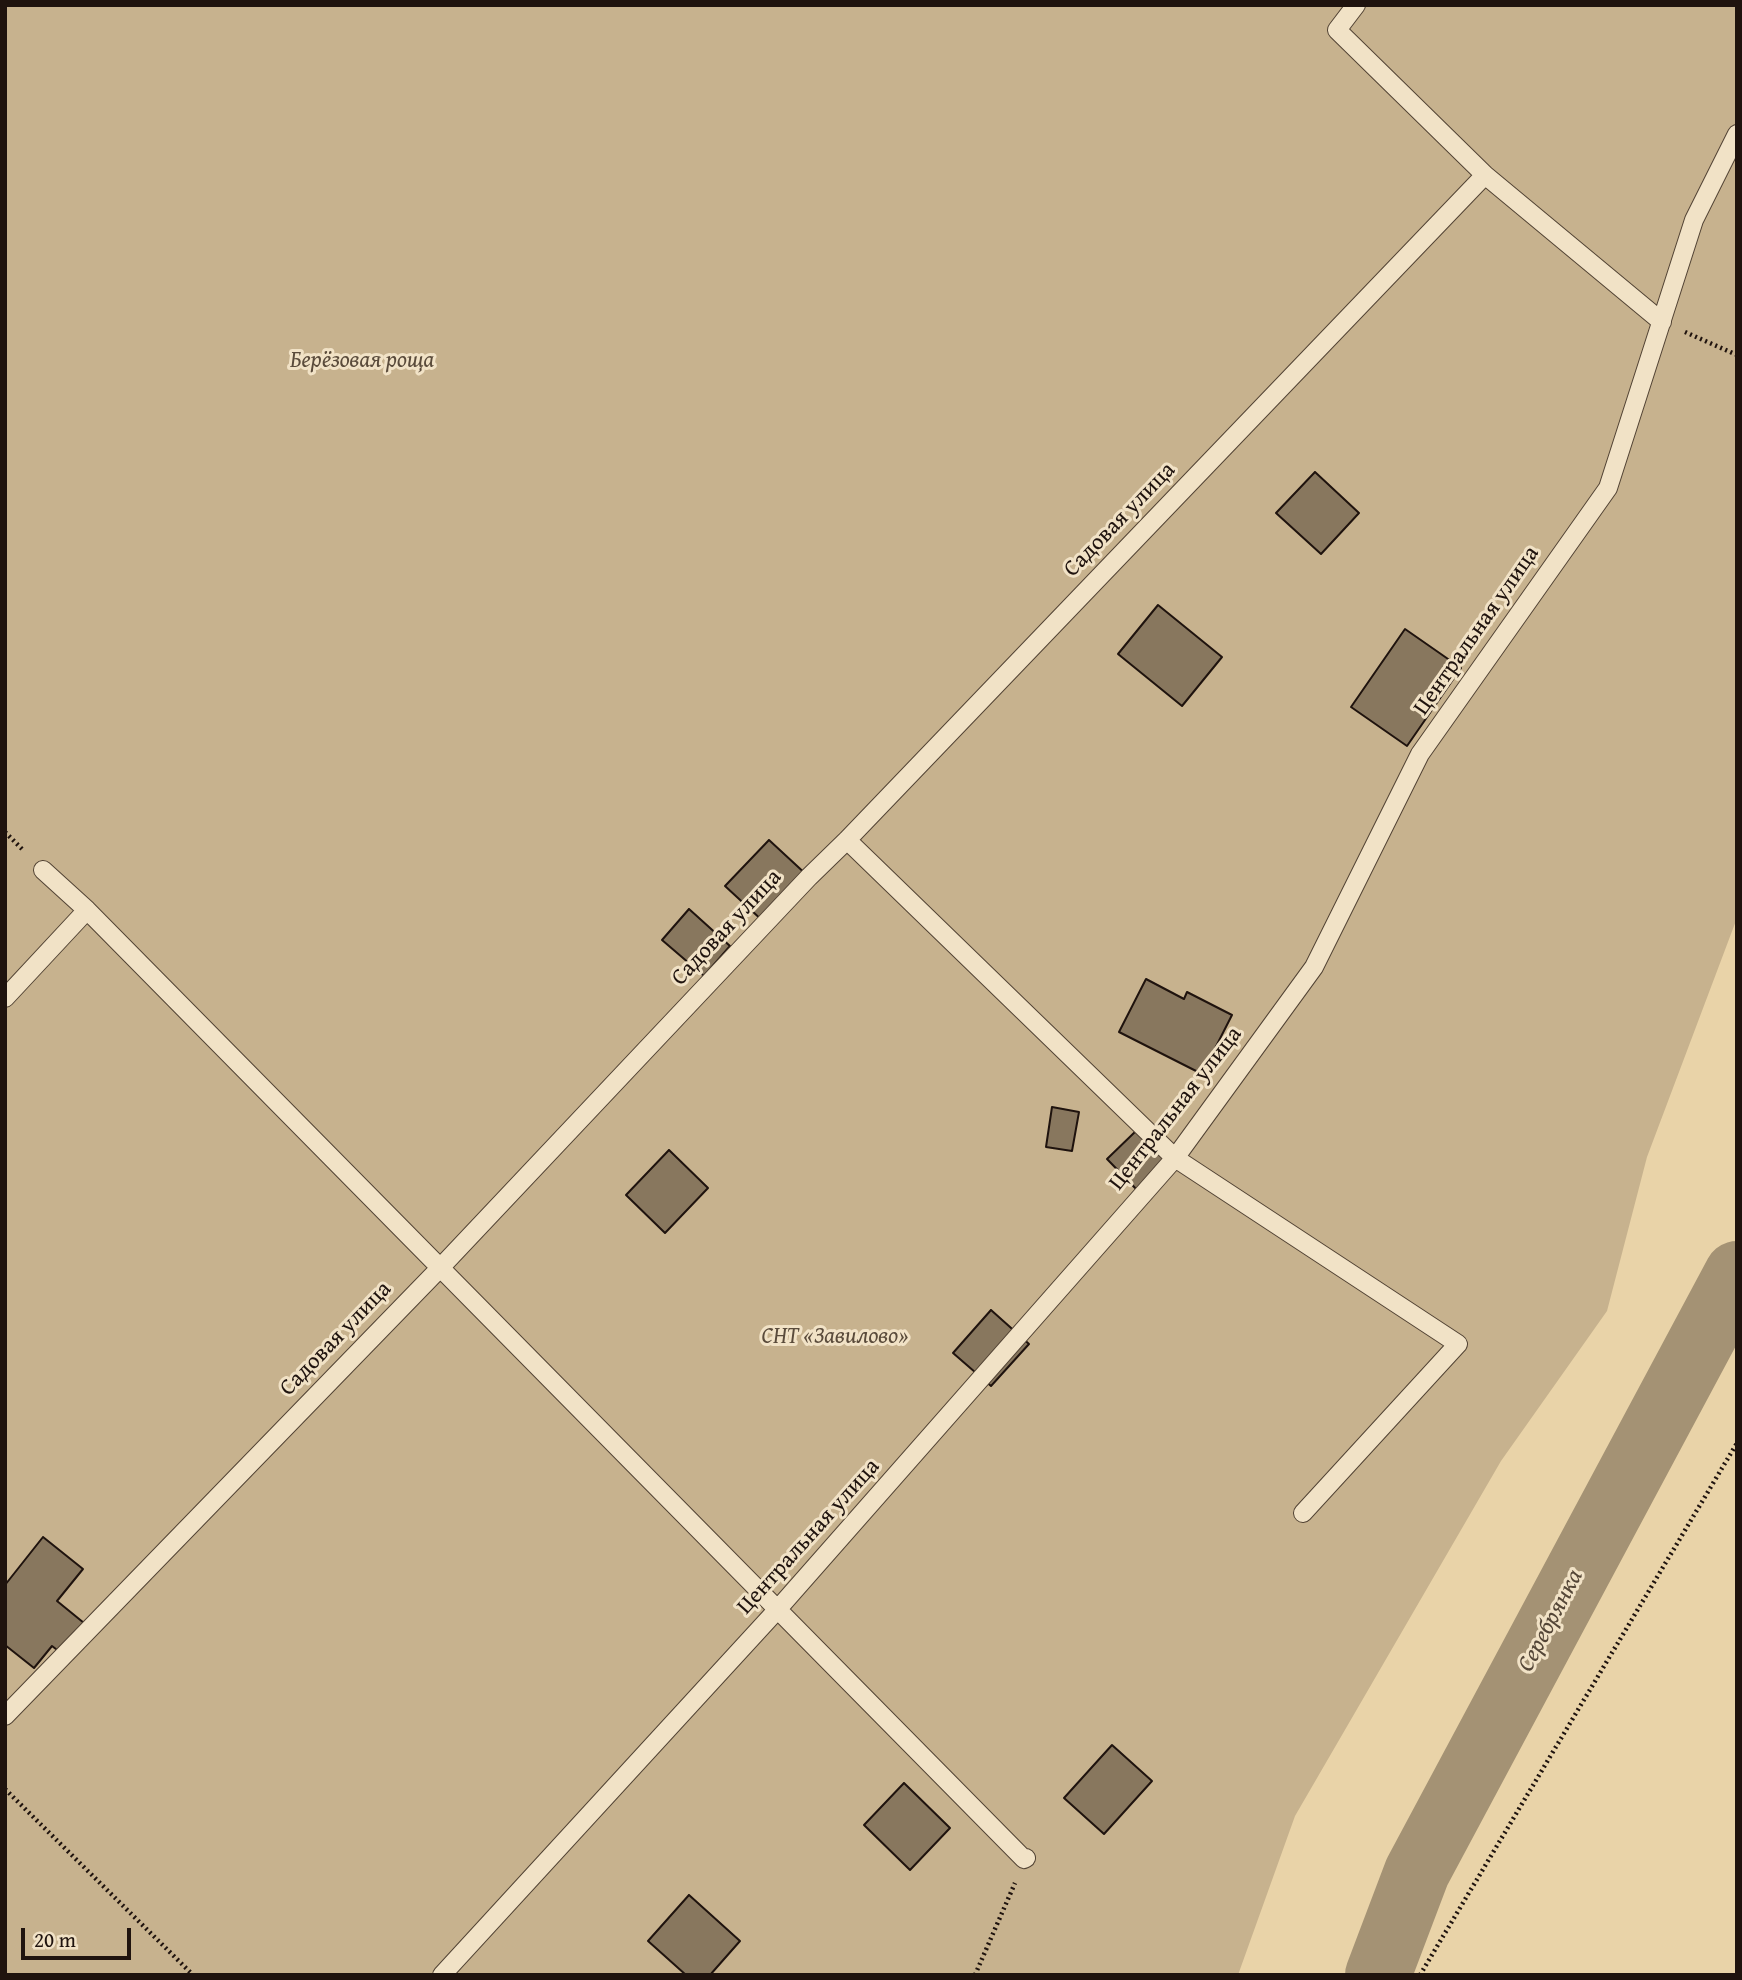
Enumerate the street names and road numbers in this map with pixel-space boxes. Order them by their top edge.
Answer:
street label: Садовая улица [1058,457,1182,583]
street label: Центральная улица [1408,541,1546,721]
street label: Садовая улица [666,864,788,992]
street label: Центральная улица [1104,1022,1248,1196]
street label: Садовая улица [274,1276,398,1402]
street label: Центральная улица [732,1453,886,1621]

